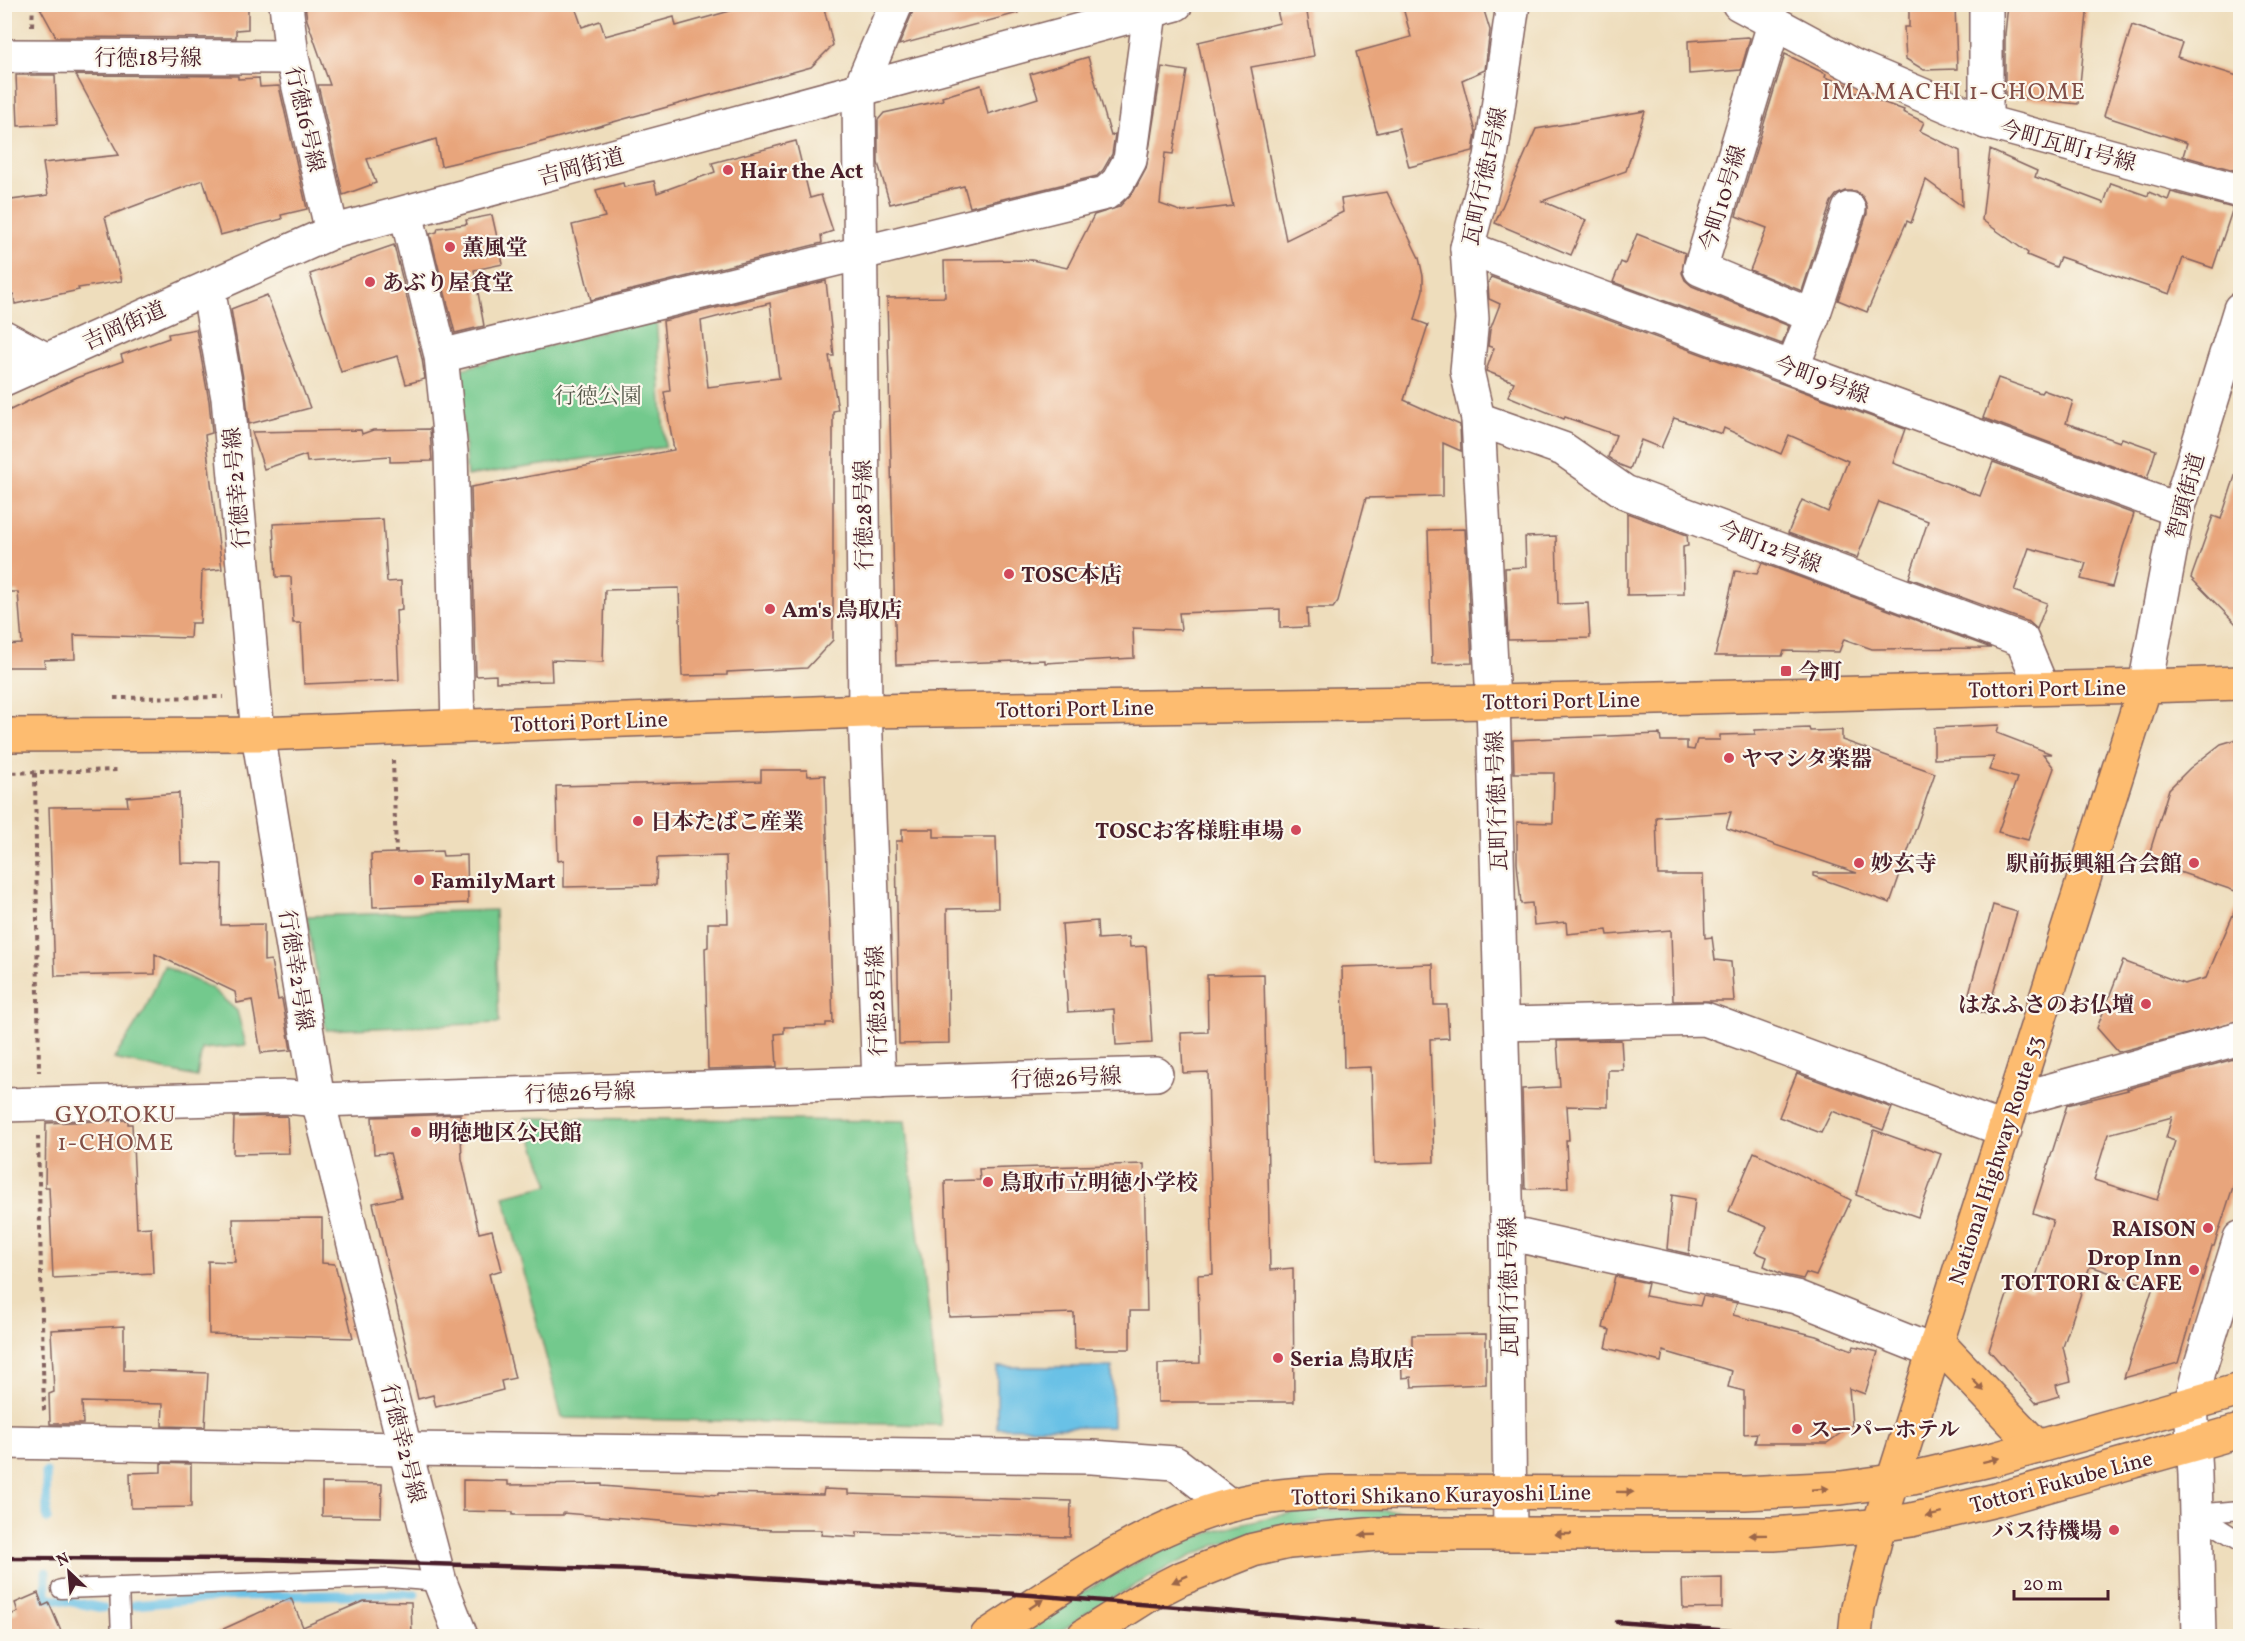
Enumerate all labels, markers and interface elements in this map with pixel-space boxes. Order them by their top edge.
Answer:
street label: 行徳18号線 [94,44,202,75]
street label: 行徳16号線 [276,64,331,176]
district label: IMAMACHI 1-CHOME [1822,76,2086,110]
street label: 瓦町行徳1号線 [1457,105,1516,248]
street label: 今町瓦町1号線 [1995,114,2139,181]
street label: 吉岡街道 [535,142,628,195]
street label: 今町10号線 [1694,142,1755,256]
place label: Hair the Act [740,157,863,188]
marker: Hair the Act [721,163,735,177]
place label: 薫風堂 [462,234,528,265]
marker: 薫風堂 [443,240,457,254]
place label: あぶり屋食堂 [382,269,514,300]
marker: あぶり屋食堂 [363,275,377,289]
street label: 吉岡街道 [79,295,172,359]
street label: 今町9号線 [1769,350,1873,413]
park label: 行徳公園 [554,382,642,413]
street label: 行徳幸2号線 [218,426,259,550]
street label: 智頭街道 [2161,450,2214,543]
street label: 行徳28号線 [849,459,882,571]
street label: 今町12号線 [1713,514,1825,582]
place label: TOSC本店 [1021,561,1122,592]
marker: TOSC本店 [1002,567,1016,581]
place label: Am's 鳥取店 [782,596,902,627]
marker: Am's 鳥取店 [763,602,777,616]
place label: 今町 [1798,658,1842,689]
marker: 今町 [1779,664,1793,678]
street label: Tottori Port Line [1968,674,2126,707]
street label: Tottori Port Line [1482,686,1640,719]
street label: Tottori Port Line [996,694,1154,727]
street label: Tottori Port Line [510,705,669,742]
street label: 瓦町行徳1号線 [1481,730,1516,872]
place label: ヤマシタ楽器 [1741,745,1872,776]
marker: ヤマシタ楽器 [1722,751,1736,765]
place label: 日本たばこ産業 [650,808,804,839]
marker: 日本たばこ産業 [631,814,645,828]
place label: TOSCお客様駐車場 [1095,817,1284,848]
marker: TOSCお客様駐車場 [1289,823,1303,837]
place label: 妙玄寺 [1871,850,1937,881]
place label: 駅前振興組合会館 [2006,850,2182,881]
marker: 妙玄寺 [1852,856,1866,870]
marker: 駅前振興組合会館 [2187,856,2201,870]
place label: FamilyMart [431,867,556,898]
marker: FamilyMart [412,873,426,887]
street label: 行徳幸2号線 [270,908,319,1033]
street label: 行徳28号線 [861,945,896,1057]
place label: はなふさのお仏壇 [1958,991,2134,1022]
marker: はなふさのお仏壇 [2139,997,2153,1011]
street label: National Highway Route 53 [1942,1032,2052,1289]
street label: 行徳26号線 [1010,1062,1122,1097]
street label: 行徳26号線 [524,1077,636,1112]
district label: GYOTOKU 1-CHOME [55,1099,177,1161]
place label: 明徳地区公民館 [428,1119,582,1150]
marker: 明徳地区公民館 [409,1125,423,1139]
place label: 鳥取市立明徳小学校 [1000,1169,1198,1200]
marker: 鳥取市立明徳小学校 [981,1175,995,1189]
place label: RAISON [2112,1215,2196,1246]
street label: 瓦町行徳1号線 [1494,1216,1527,1357]
marker: RAISON [2201,1221,2215,1235]
place label: Drop Inn TOTTORI & CAFE [2001,1244,2182,1300]
marker: Drop Inn TOTTORI & CAFE [2187,1263,2201,1277]
place label: Seria 鳥取店 [1290,1345,1414,1376]
marker: Seria 鳥取店 [1271,1351,1285,1365]
one-way arrow [1971,1377,1985,1392]
street label: 行徳幸2号線 [372,1381,431,1506]
place label: スーパーホテル [1809,1416,1960,1447]
marker: スーパーホテル [1790,1422,1804,1436]
street label: Tottori Fukube Line [1967,1444,2156,1523]
one-way arrow [1982,1454,2001,1464]
street label: Tottori Shikano Kurayoshi Line [1291,1478,1591,1515]
one-way arrow [1811,1485,1830,1494]
one-way arrow [1616,1487,1635,1497]
one-way arrow [1925,1510,1944,1520]
place label: バス待機場 [1992,1517,2102,1548]
marker: バス待機場 [2107,1523,2121,1537]
one-way arrow [1554,1529,1573,1539]
one-way arrow [1359,1530,1378,1539]
one-way arrow [1749,1530,1768,1540]
north arrow [39,1542,99,1602]
text: N [53,1548,74,1573]
scale bar [2014,1563,2108,1601]
text: 20 m [2023,1573,2063,1598]
one-way arrow [1171,1575,1189,1585]
one-way arrow [1028,1599,1044,1610]

